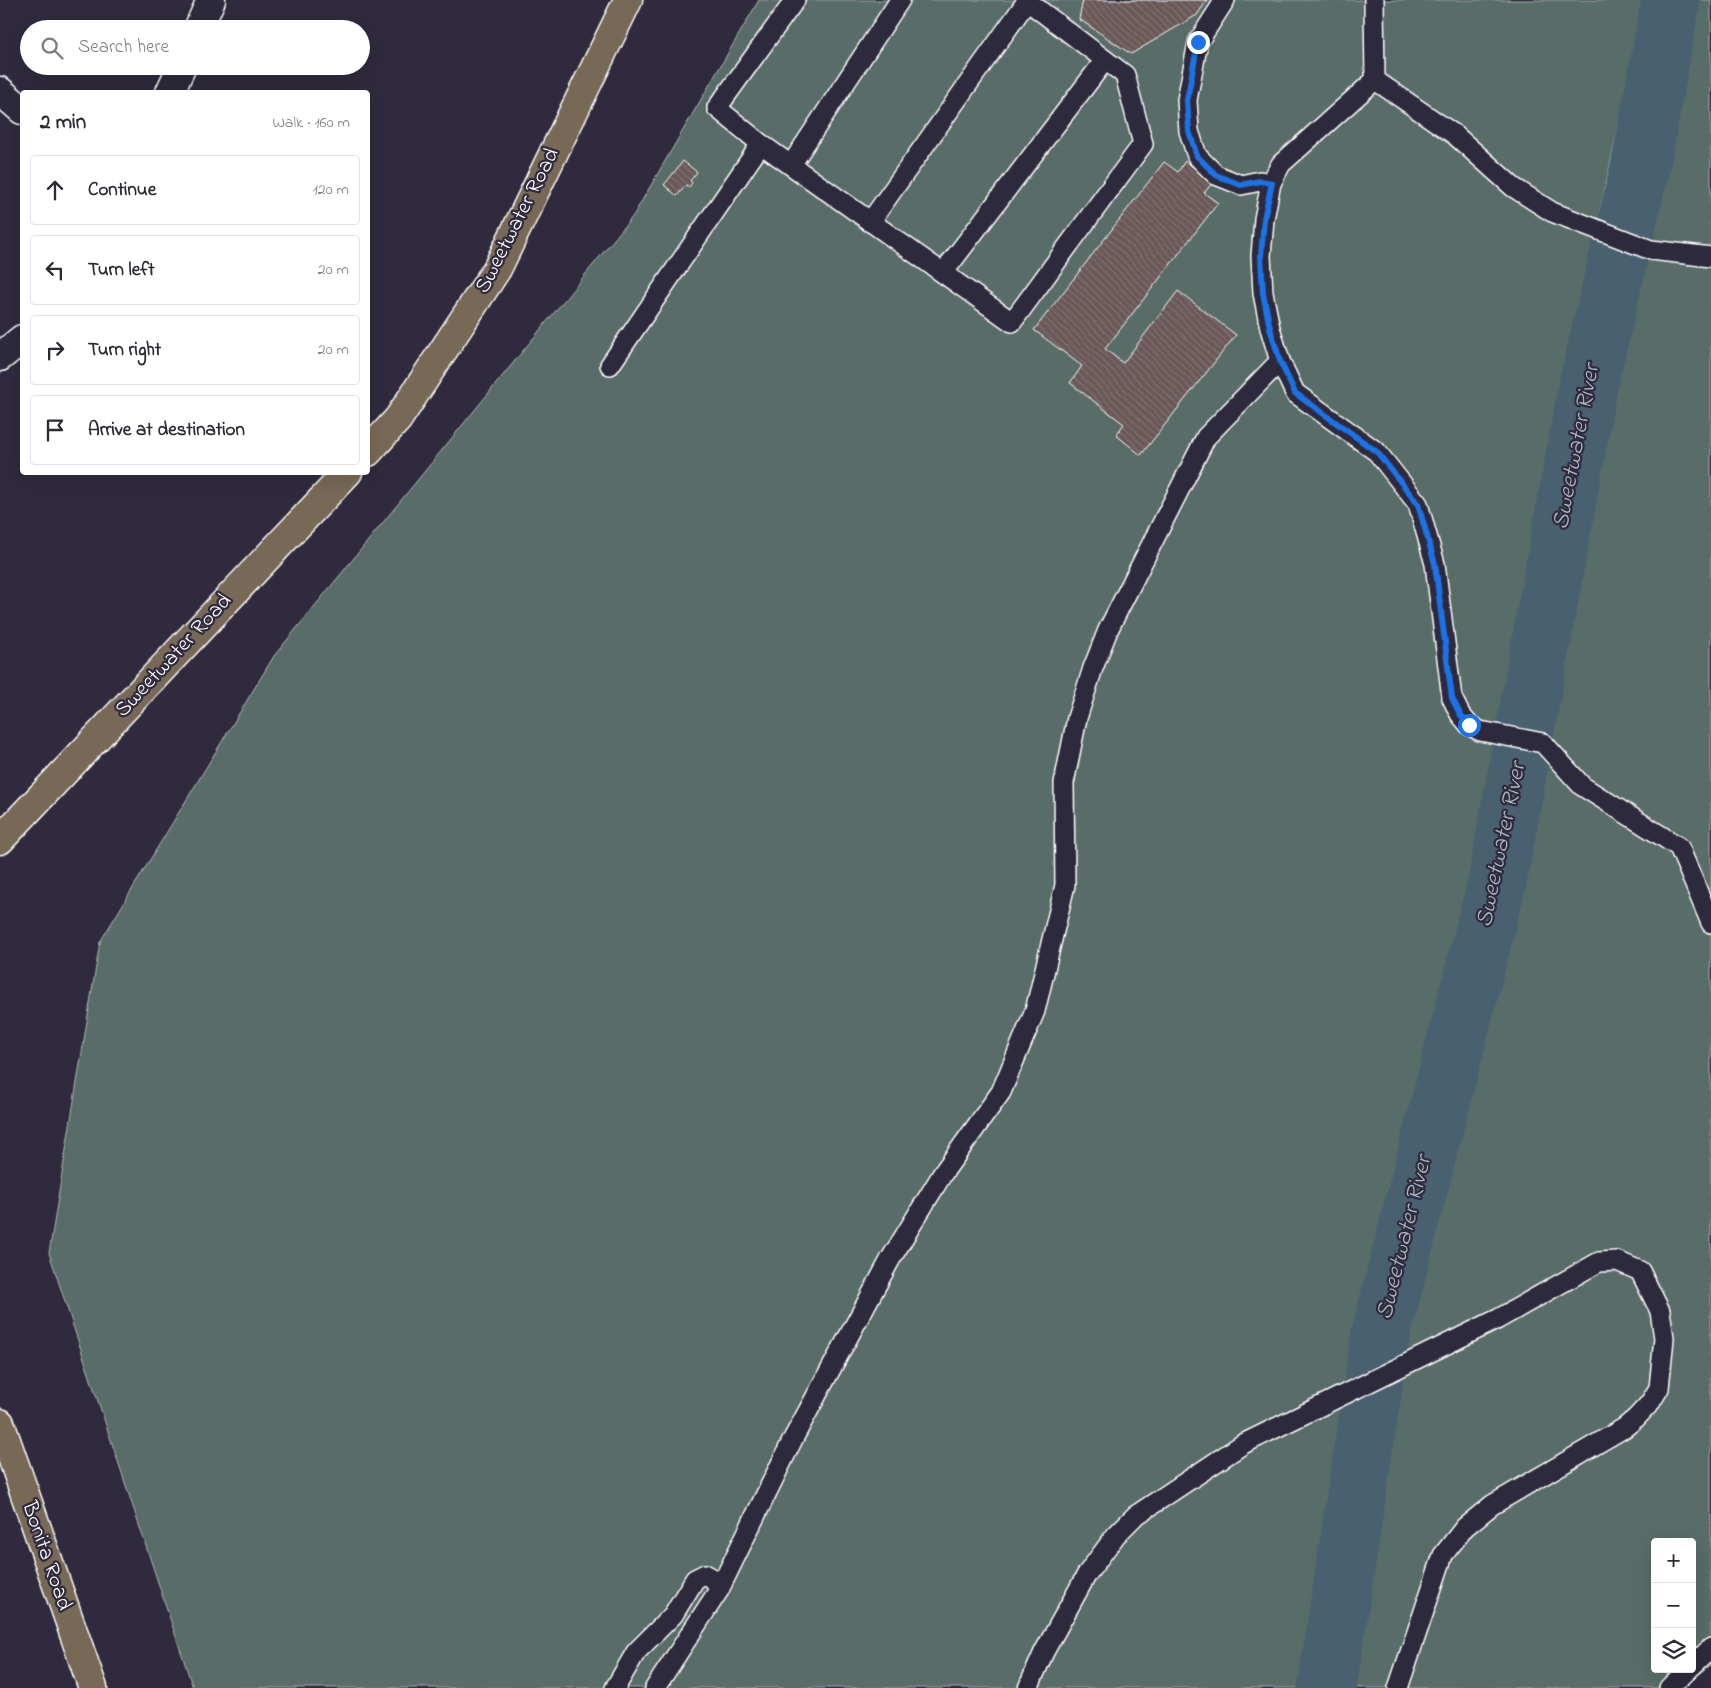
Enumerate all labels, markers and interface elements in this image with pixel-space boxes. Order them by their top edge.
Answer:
search box [20,20,370,75]
route end [1187,31,1210,54]
icon: search [38,34,66,62]
text: Search here [78,34,169,61]
text: 2 min [40,108,86,138]
text: Walk · 160 m [272,111,350,135]
street label: Sweetwater Road [468,143,568,299]
icon: ahead [41,176,69,204]
text: Continue [88,177,156,204]
text: 120 m [313,178,349,202]
icon: left [41,256,69,284]
text: Turn left [88,257,155,284]
text: 20 m [318,258,349,282]
icon: right [41,336,69,364]
text: Turn right [88,337,161,364]
text: 20 m [318,338,349,362]
water label: Sweetwater River [1544,359,1611,533]
icon: arrive [41,416,69,444]
text: Arrive at destination [88,417,245,444]
street label: Sweetwater Road [108,587,240,725]
route start [1458,714,1481,737]
water label: Sweetwater River [1467,757,1537,931]
water label: Sweetwater River [1368,1150,1443,1323]
street label: Bonita Road [12,1496,80,1615]
map controls [1651,1538,1696,1673]
button: + [1651,1538,1696,1583]
button: − [1651,1583,1696,1628]
button: layers [1651,1628,1696,1673]

